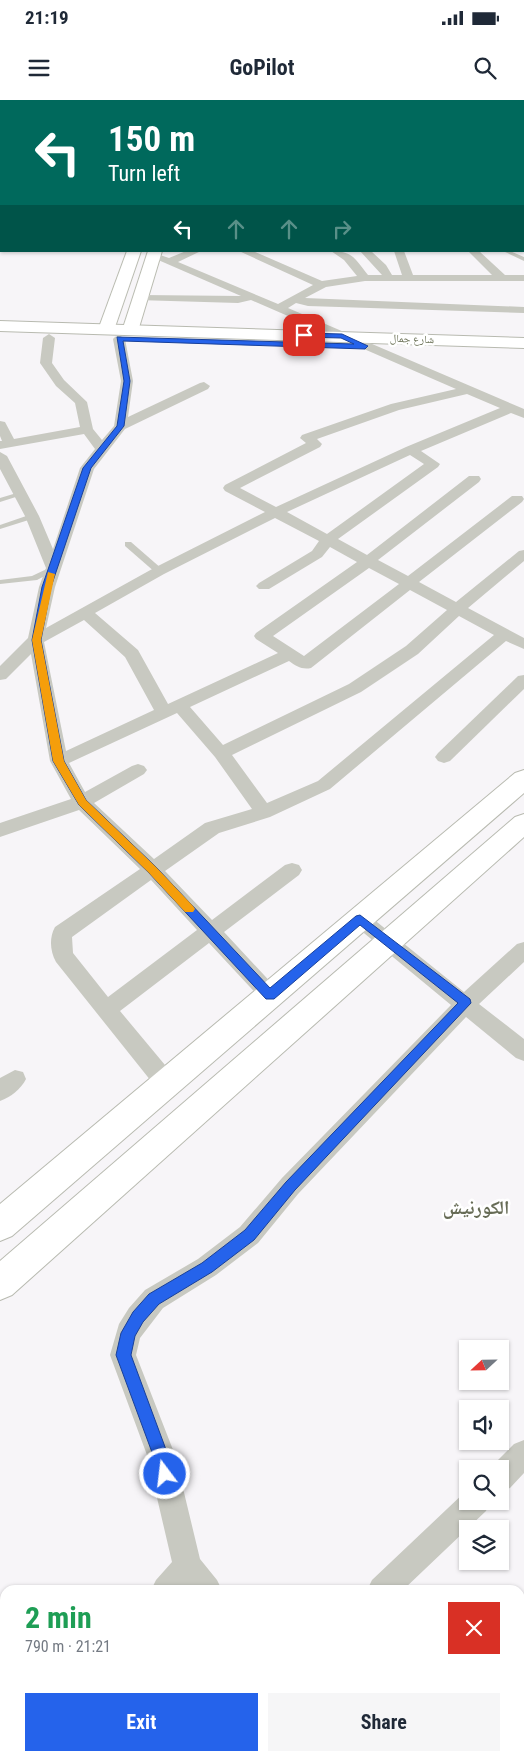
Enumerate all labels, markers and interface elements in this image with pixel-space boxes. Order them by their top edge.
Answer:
text: 21:19 [25,6,69,29]
icon: menu [25,54,53,82]
icon: search [471,54,499,82]
text: GoPilot [229,55,295,80]
text: 150 m [108,119,195,160]
icon: left [25,120,90,185]
text: Turn left [108,161,180,186]
icon: left [169,215,197,243]
icon: ahead [222,215,250,243]
icon: ahead [275,215,303,243]
icon: right [328,215,356,243]
pin [283,314,325,356]
icon: arrive [290,321,318,349]
street label: شارع جمال [390,332,434,346]
district label: الكورنيش [443,1196,509,1219]
north arrow [459,1340,509,1390]
map controls [459,1340,509,1570]
button: sound [459,1400,509,1450]
position arrow [138,1447,190,1499]
button: search [459,1460,509,1510]
button: layers [459,1520,509,1570]
text: 2 min [25,1600,92,1635]
button: close [448,1602,500,1654]
text: 790 m · 21:21 [25,1637,111,1656]
button: Exit [25,1693,258,1751]
button: Share [268,1693,500,1751]

